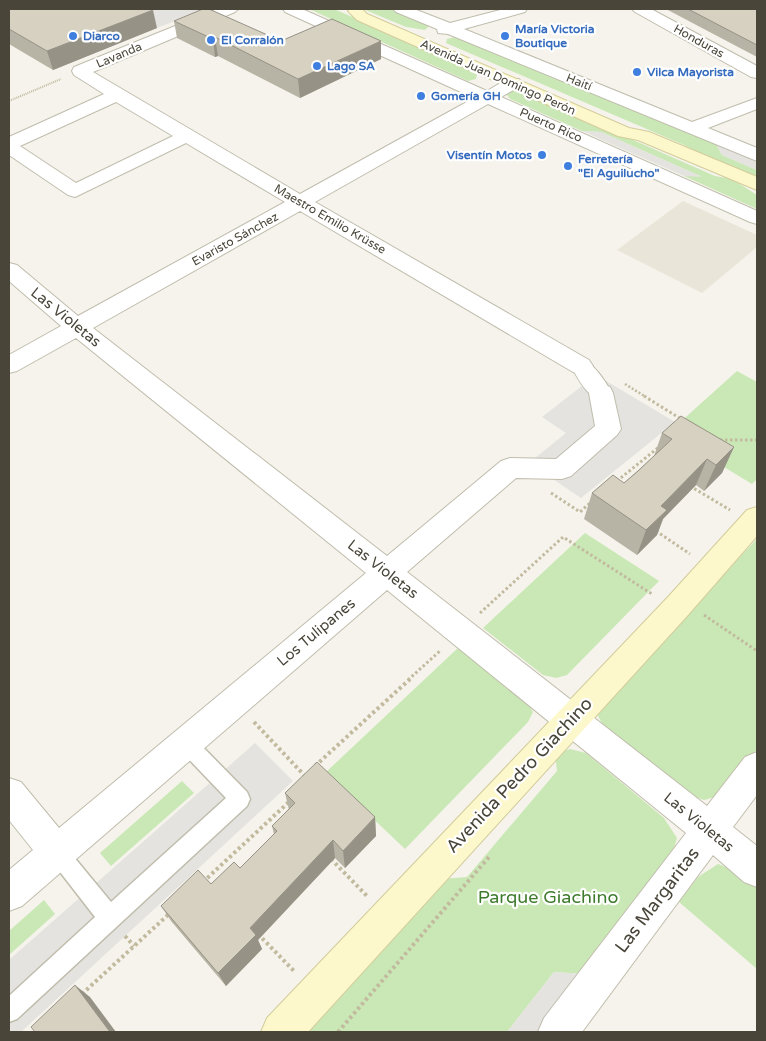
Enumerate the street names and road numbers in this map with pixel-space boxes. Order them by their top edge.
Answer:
street label: Honduras [671,21,727,61]
street label: Avenida Juan Domingo Perón [418,36,578,118]
street label: Lavanda [94,39,144,71]
street label: Haití [564,71,594,93]
street label: Puerto Rico [518,105,584,145]
street label: Maestro Emilio Krüsse [272,181,388,257]
street label: Evaristo Sánchez [189,209,281,269]
street label: Las Violetas [27,283,105,351]
street label: Las Violetas [344,536,422,602]
street label: Los Tulipanes [273,594,359,670]
street label: Avenida Pedro Giachino [441,693,597,857]
street label: Las Violetas [660,788,738,856]
street label: Las Margaritas [610,843,704,957]

